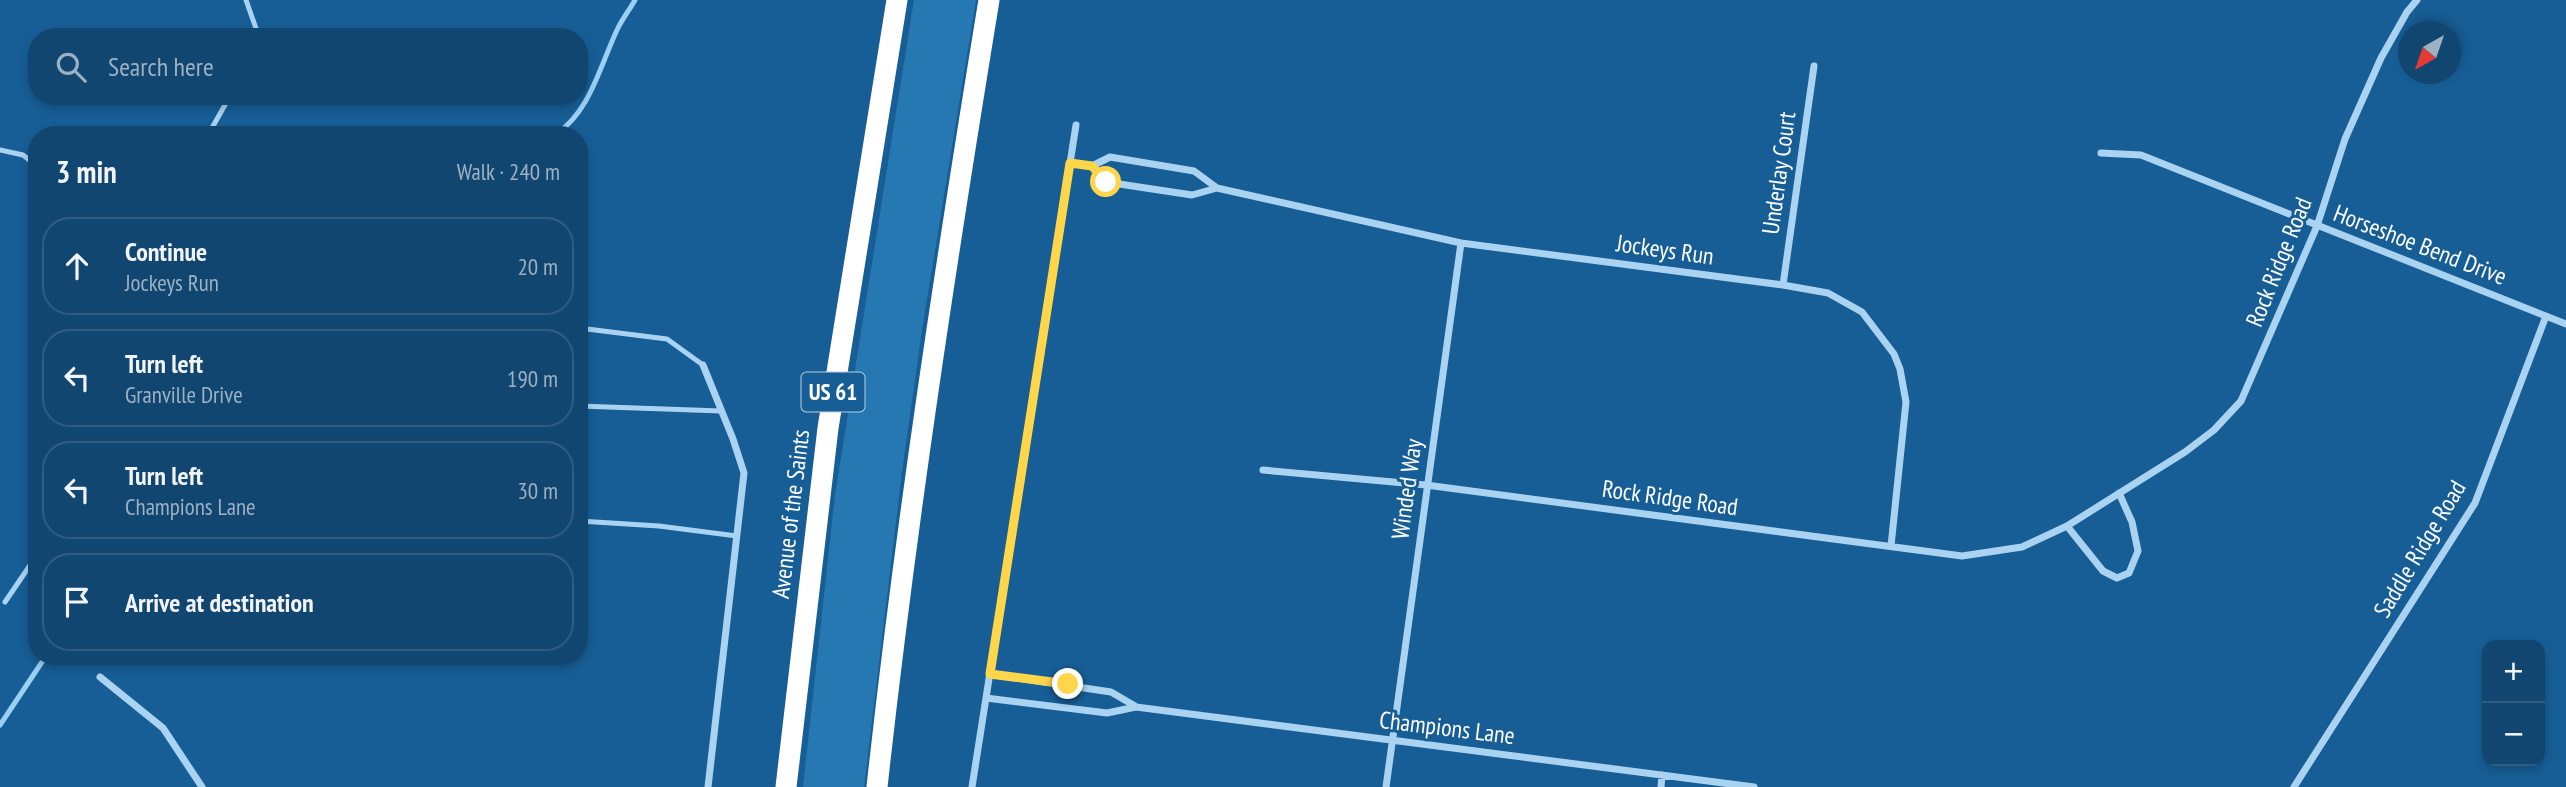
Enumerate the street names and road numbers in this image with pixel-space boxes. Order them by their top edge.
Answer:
street label: Underlay Court [1755,109,1802,236]
street label: Rock Ridge Road [2239,193,2319,331]
street label: Horseshoe Bend Drive [2329,197,2511,292]
street label: Jockeys Run [1613,227,1716,272]
road number: US 61 [802,372,864,412]
street label: Avenue of the Saints [765,428,816,600]
street label: Winded Way [1384,437,1429,541]
street label: Rock Ridge Road [1600,473,1740,522]
street label: Saddle Ridge Road [2366,474,2473,623]
street label: Champions Lane [1378,704,1517,751]

